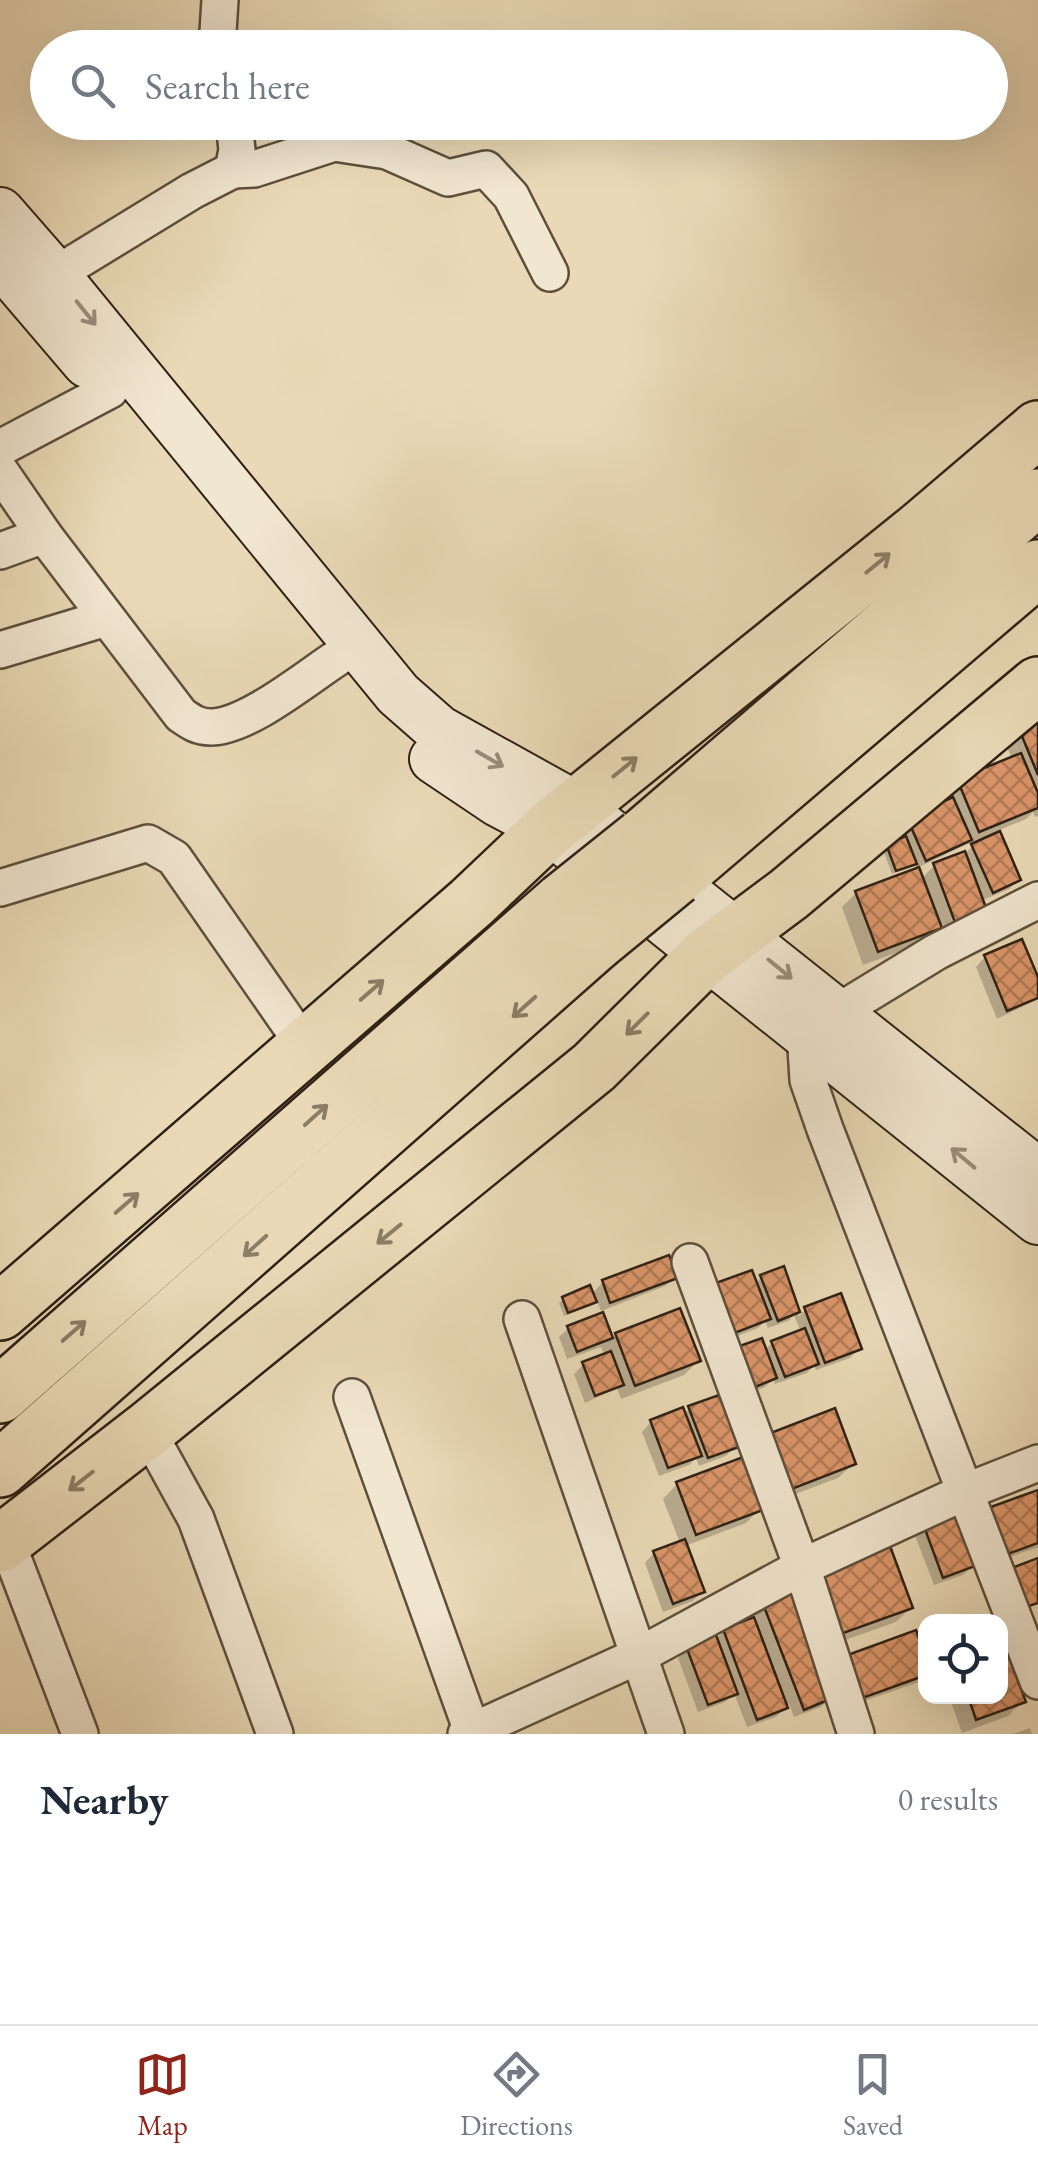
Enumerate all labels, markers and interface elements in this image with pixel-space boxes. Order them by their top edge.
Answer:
search box [30,30,1008,140]
icon: search [65,58,120,113]
text: Search here [145,61,310,110]
one-way arrow [75,299,97,325]
one-way arrow [865,552,891,574]
one-way arrow [474,749,504,769]
one-way arrow [611,757,638,778]
one-way arrow [767,958,793,980]
one-way arrow [359,978,384,1001]
one-way arrow [512,995,537,1018]
one-way arrow [625,1012,649,1036]
one-way arrow [303,1104,328,1127]
one-way arrow [951,1147,977,1169]
one-way arrow [114,1192,139,1215]
one-way arrow [376,1223,402,1245]
one-way arrow [242,1234,268,1256]
one-way arrow [60,1321,86,1343]
one-way arrow [68,1471,95,1492]
map controls [918,1614,1008,1704]
button: locate [918,1614,1008,1704]
text: Nearby [40,1772,169,1827]
text: 0 results [898,1778,998,1820]
tab: Map [135,2047,190,2143]
tab: Directions [460,2047,573,2143]
tab: Saved [843,2047,903,2143]

